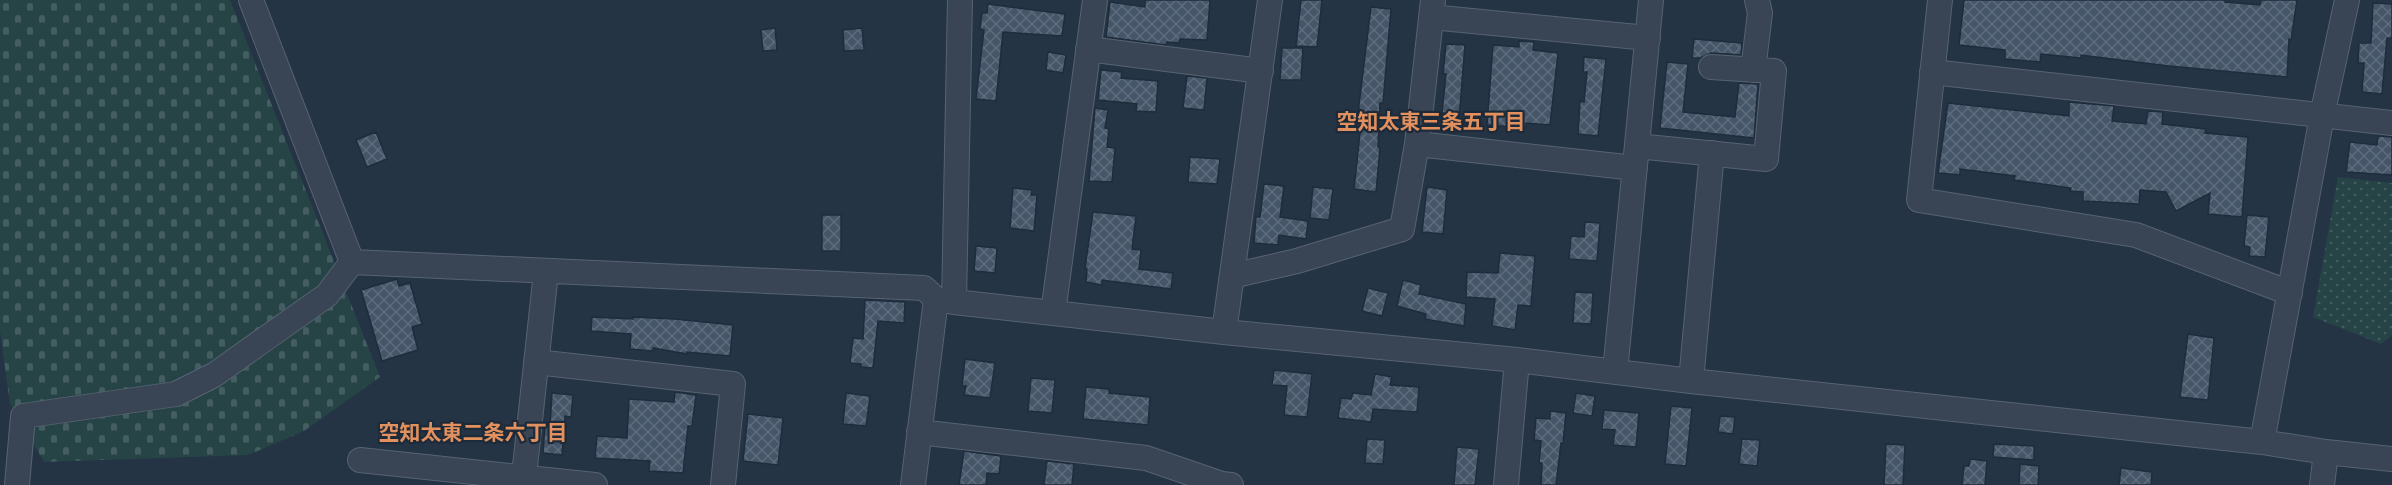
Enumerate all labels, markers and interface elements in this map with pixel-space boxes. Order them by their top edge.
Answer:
district label: 空知太東三条五丁目 [1337,108,1526,133]
district label: 空知太東二条六丁目 [379,419,568,444]

